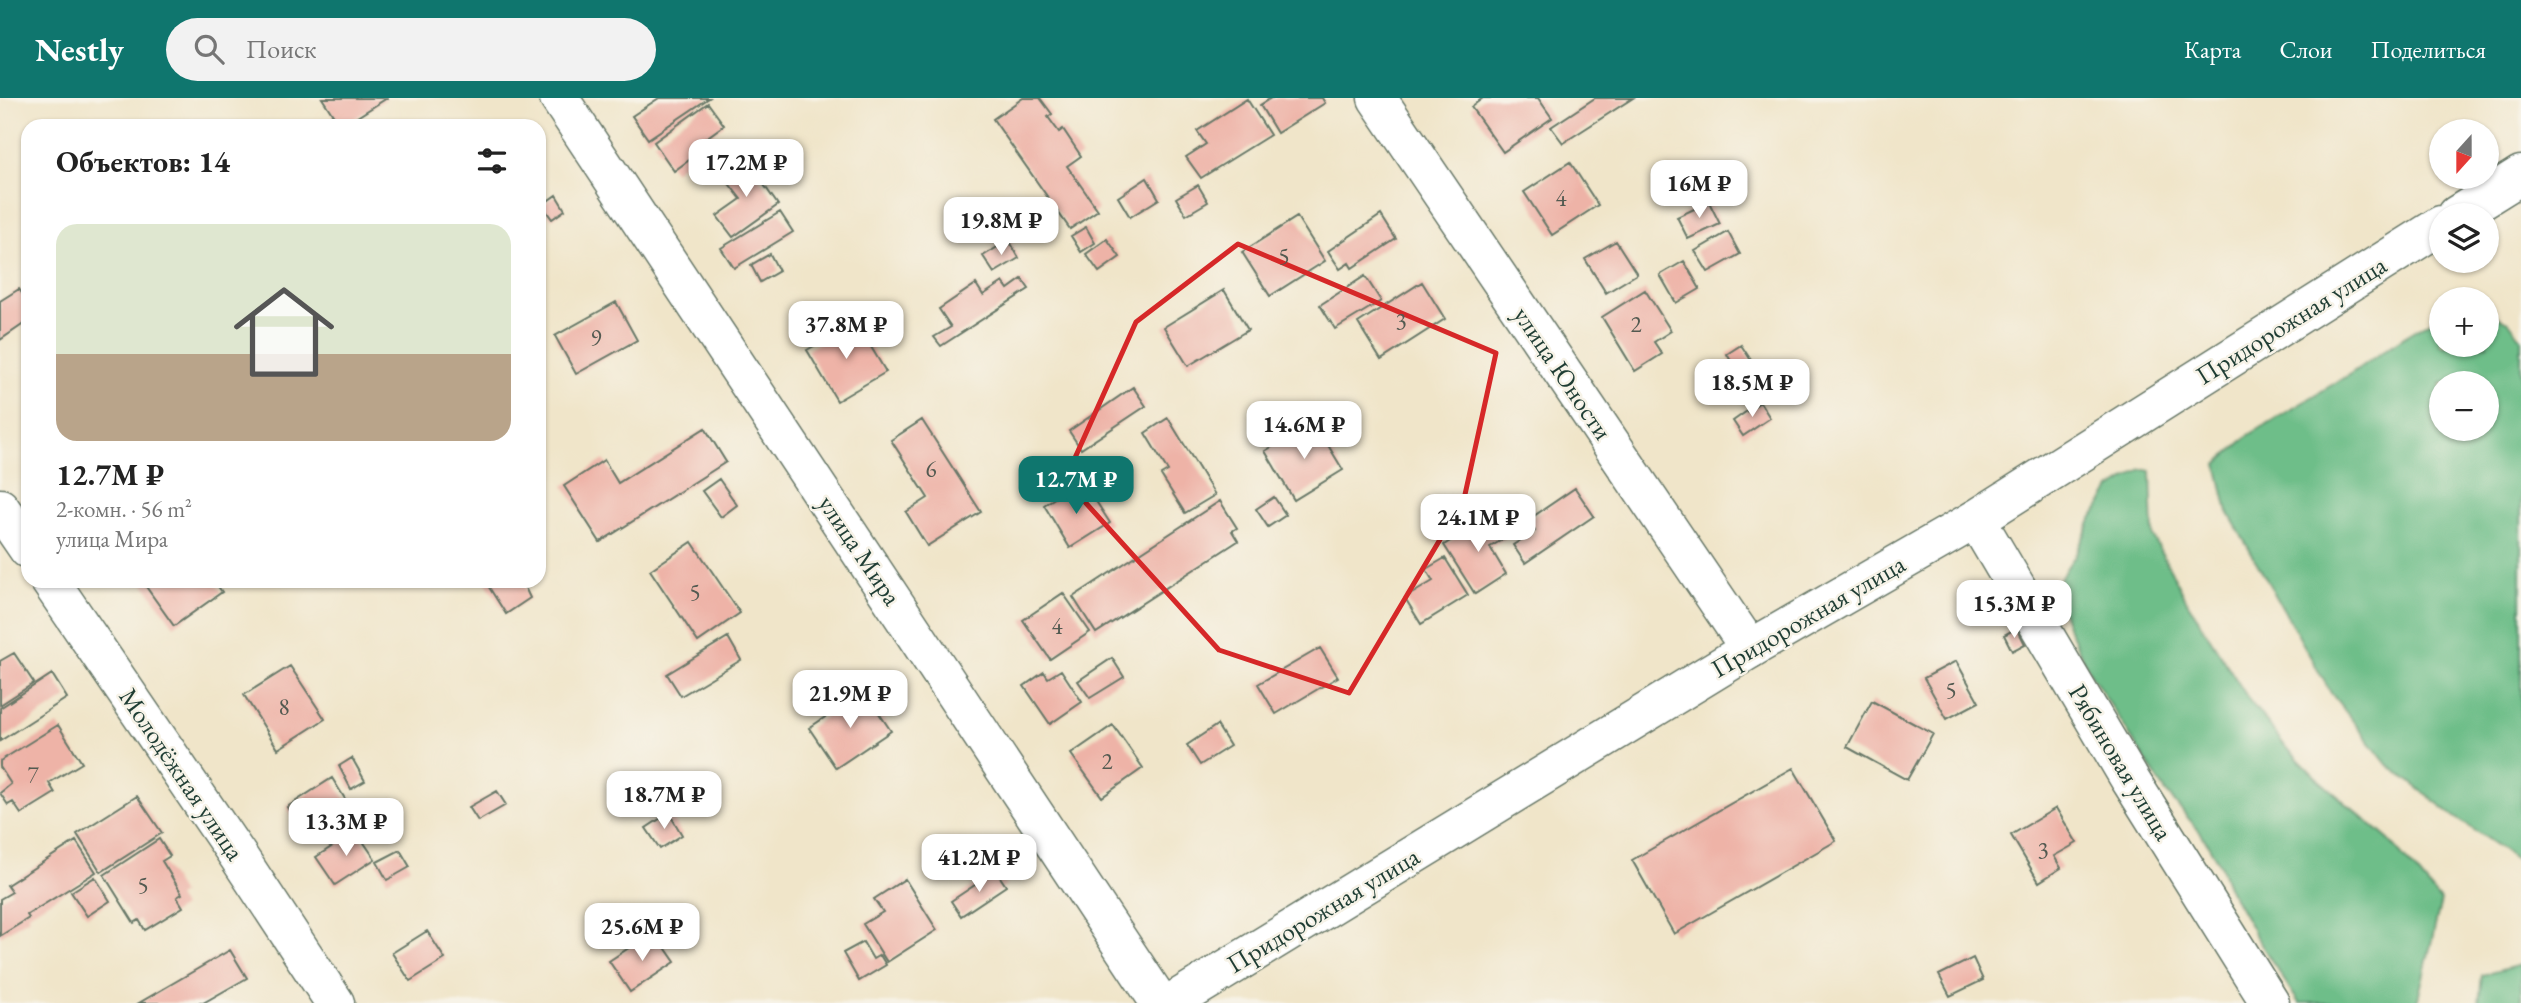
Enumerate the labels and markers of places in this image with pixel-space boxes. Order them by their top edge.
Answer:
pin: 17.2M ₽ [681,140,811,199]
pin: 16M ₽ [1650,160,1748,220]
pin: 19.8M ₽ [936,198,1066,257]
pin: 37.8M ₽ [781,302,911,361]
pin: 18.5M ₽ [1687,360,1817,419]
pin: 14.6M ₽ [1239,402,1369,461]
pin: 12.7M ₽ [1011,456,1141,516]
pin: 24.1M ₽ [1413,494,1543,554]
pin: 15.3M ₽ [1949,580,2079,640]
pin: 21.9M ₽ [785,670,915,730]
pin: 18.7M ₽ [599,772,729,831]
pin: 13.3M ₽ [281,798,411,858]
pin: 41.2M ₽ [914,834,1044,894]
pin: 25.6M ₽ [577,904,707,963]

